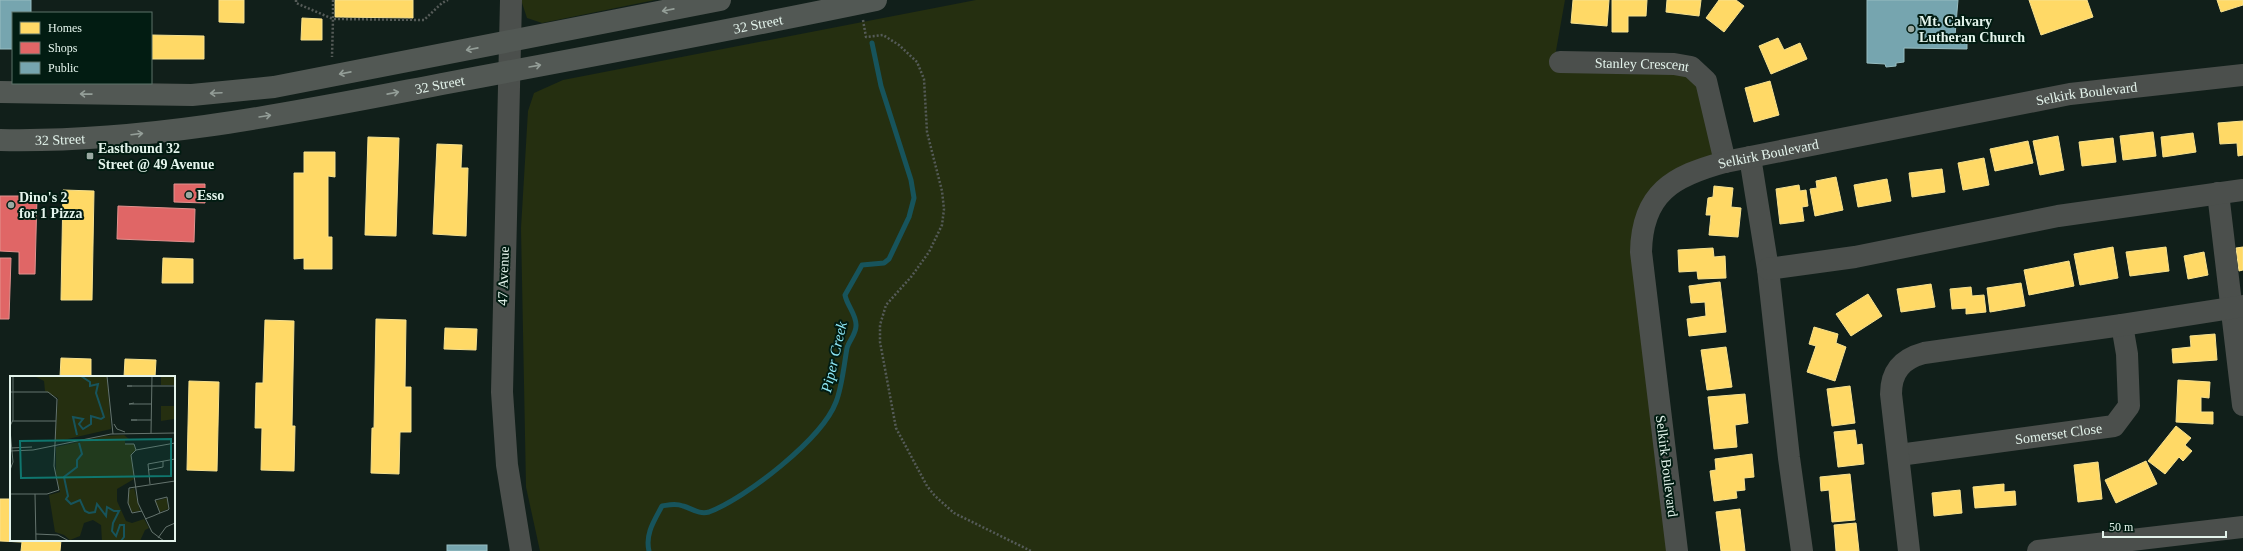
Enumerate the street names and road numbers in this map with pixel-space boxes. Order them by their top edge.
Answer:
street label: 32 Street [732,12,784,37]
street label: Stanley Crescent [1595,56,1690,75]
street label: 32 Street [414,73,466,97]
street label: Selkirk Boulevard [2035,80,2138,109]
street label: 32 Street [35,131,86,148]
street label: Selkirk Boulevard [1716,137,1820,172]
street label: 47 Avenue [495,246,512,306]
street label: Selkirk Boulevard [1653,414,1680,518]
street label: Somerset Close [2014,421,2103,447]

